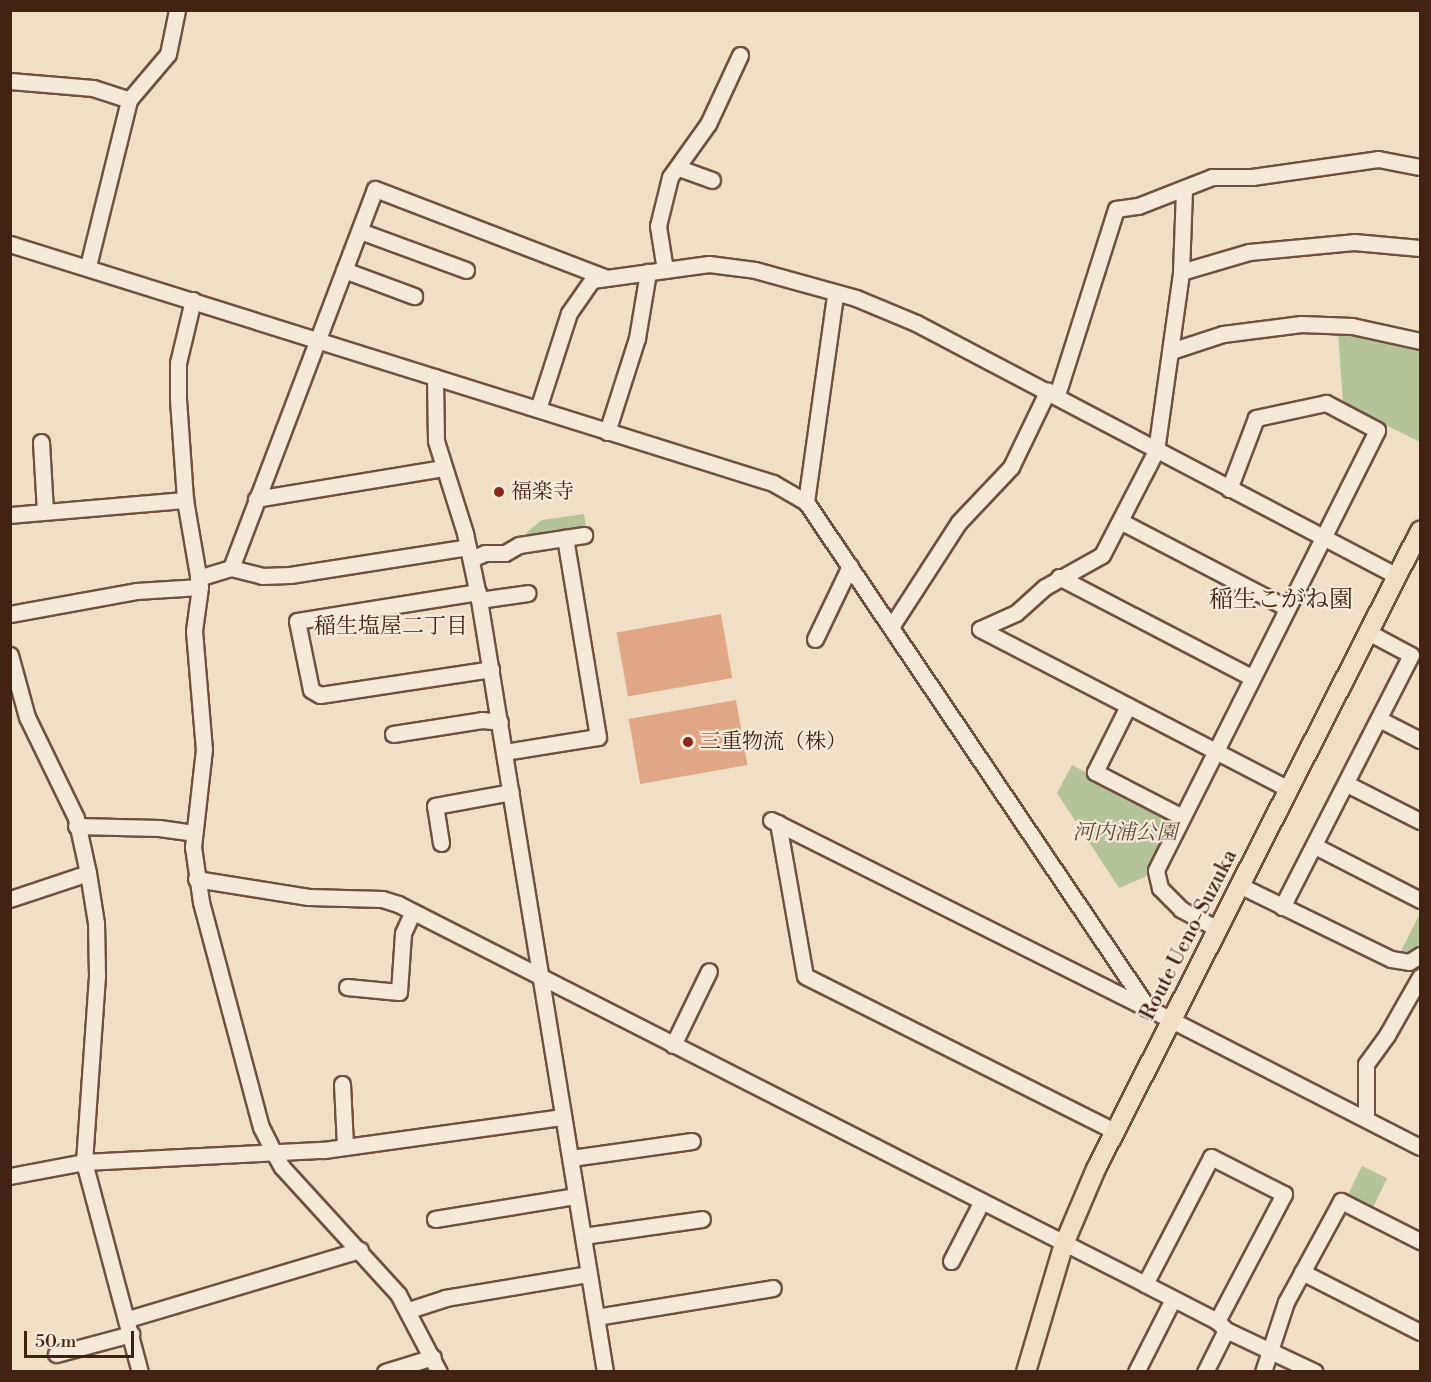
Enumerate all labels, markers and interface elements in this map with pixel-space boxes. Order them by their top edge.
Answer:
place label: 福楽寺 [511,479,574,505]
marker: 福楽寺 [492,485,506,499]
district label: 稲生こがね園 [1209,587,1353,615]
district label: 稲生塩屋二丁目 [314,614,468,640]
place label: 三重物流（株） [700,729,847,755]
marker: 三重物流（株） [681,735,695,749]
park label: 河内浦公園 [1073,820,1177,846]
street label: Route Ueno-Suzuka [1135,846,1243,1024]
scale bar [27,1319,136,1357]
text: 50 m [35,1330,76,1353]

